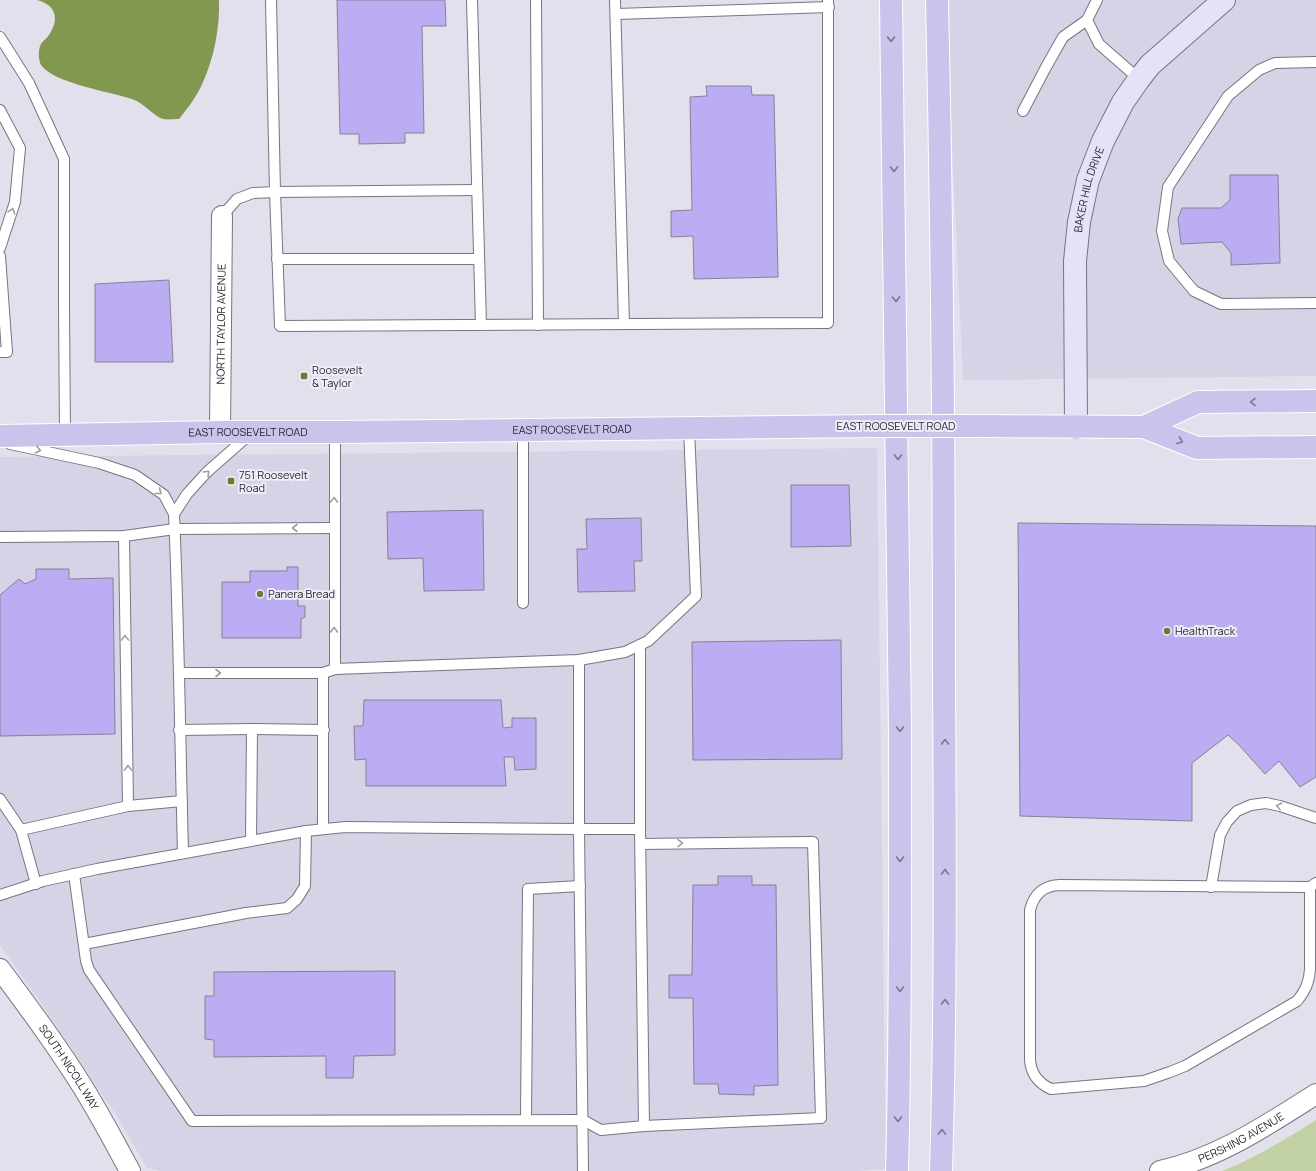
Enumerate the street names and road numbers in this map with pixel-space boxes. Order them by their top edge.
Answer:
street label: BAKER HILL DRIVE [1070,144,1107,233]
street label: NORTH TAYLOR AVENUE [212,264,229,384]
street label: EAST ROOSEVELT ROAD [836,418,956,433]
street label: EAST ROOSEVELT ROAD [512,421,632,437]
street label: EAST ROOSEVELT ROAD [188,424,308,440]
street label: SOUTH NICOLL WAY [36,1021,103,1113]
street label: PERSHING AVENUE [1196,1108,1286,1166]

